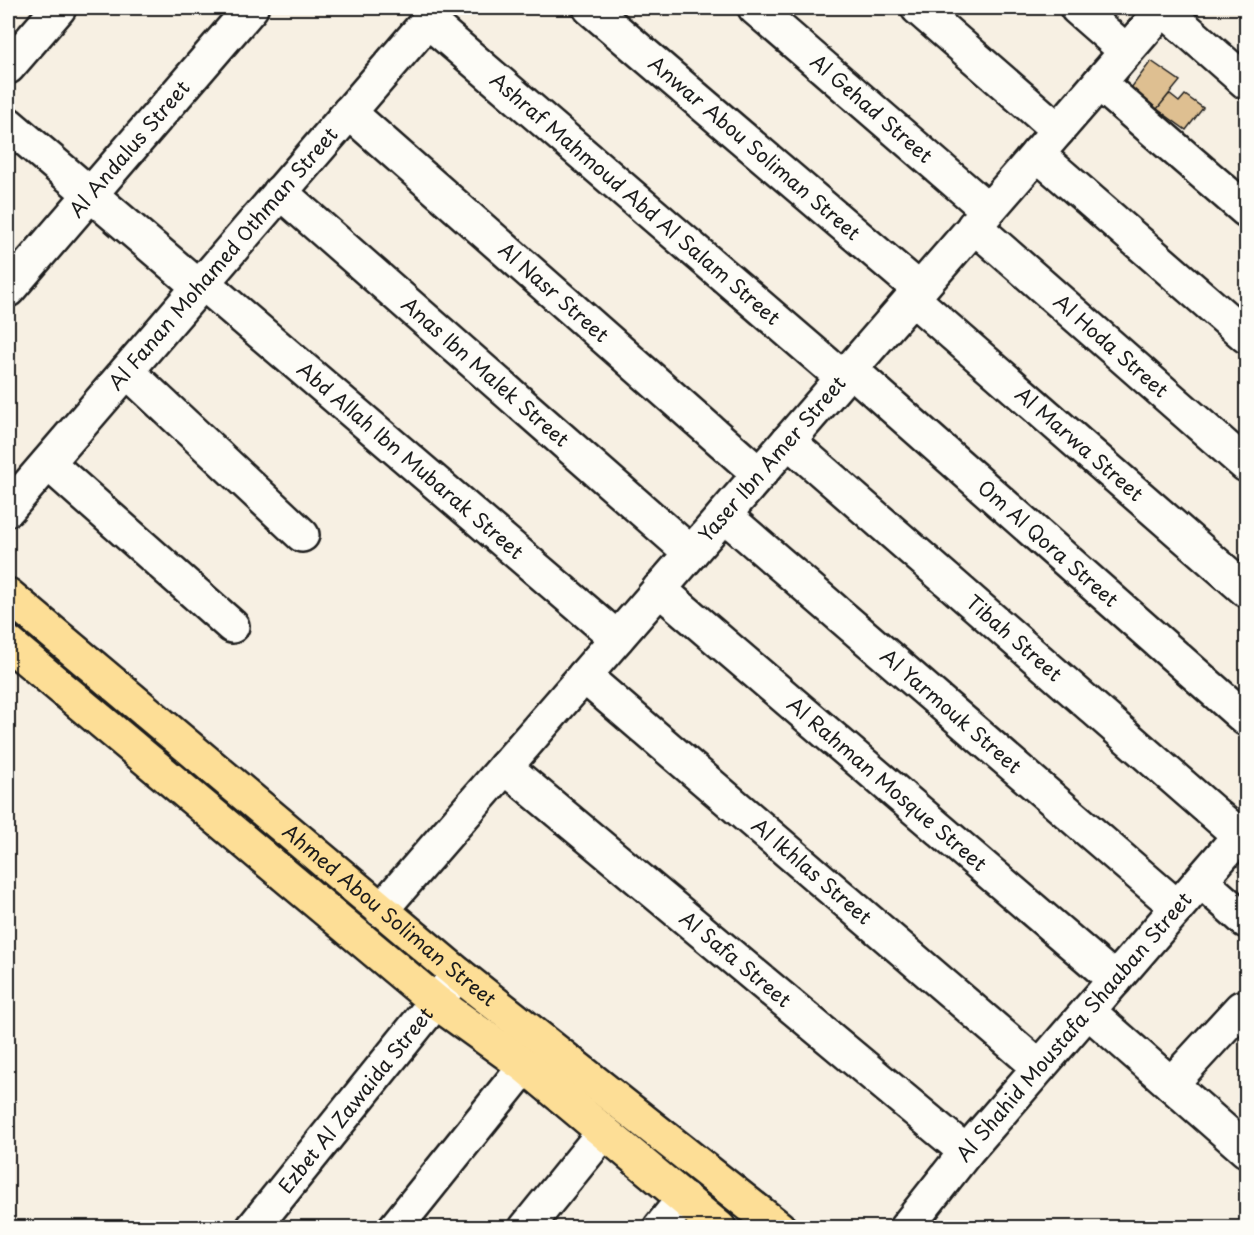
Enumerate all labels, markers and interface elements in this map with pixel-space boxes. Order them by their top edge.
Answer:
street label: Al Gehad Street [804,47,940,170]
street label: Anwar Abou Soliman Street [642,48,867,247]
street label: Ashraf Mahmoud Abd Al Salam Street [484,65,787,332]
street label: Al Andalus Street [61,73,196,224]
street label: Al Fanan Mohamed Othman Street [101,120,344,396]
street label: Al Nasr Street [492,235,616,349]
street label: Al Hoda Street [1047,286,1175,404]
street label: Anas Ibn Malek Street [395,289,576,453]
street label: Abd Allah Ibn Mubarak Street [291,354,531,566]
street label: Yaser Ibn Amer Street [691,369,852,548]
street label: Al Marwa Street [1009,379,1150,508]
street label: Om Al Qora Street [971,473,1126,614]
street label: Tibah Street [960,587,1069,688]
street label: Al Yarmouk Street [874,641,1029,780]
street label: Al Rahman Mosque Street [781,689,994,878]
street label: Al Ikhlas Street [745,810,879,931]
street label: Ahmed Abou Soliman Street [276,816,503,1013]
street label: Al Shahid Moustafa Shaaban Street [948,885,1198,1168]
street label: Al Safa Street [674,903,798,1014]
street label: Ezbet Al Zawaida Street [271,1000,440,1200]

